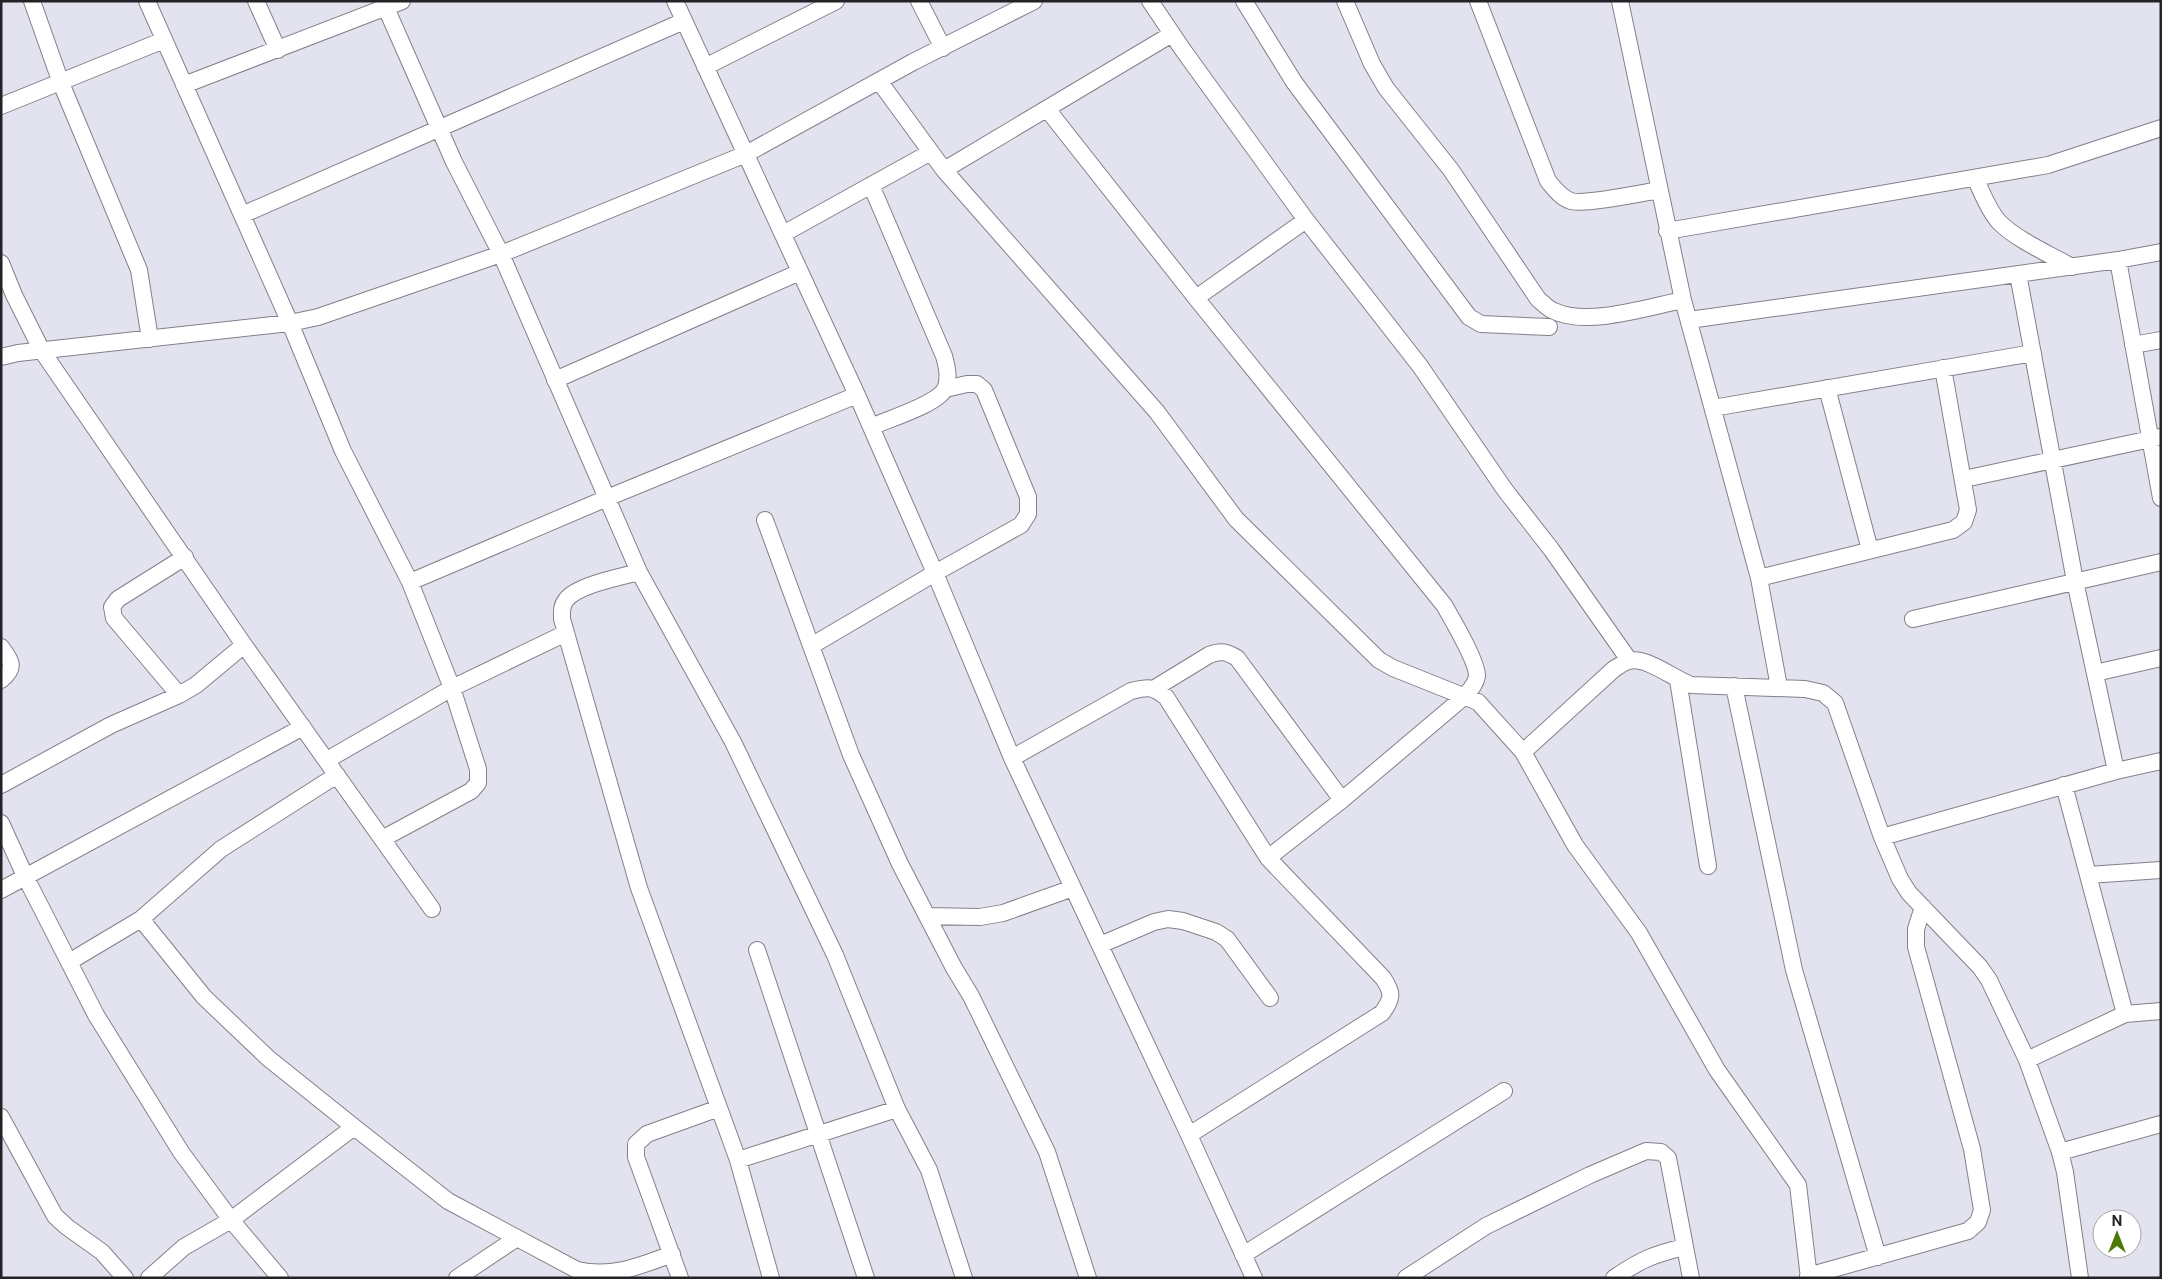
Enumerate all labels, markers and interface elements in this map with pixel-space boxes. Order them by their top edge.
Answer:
north arrow [2092,1209,2142,1259]
text: N [2112,1213,2122,1229]

